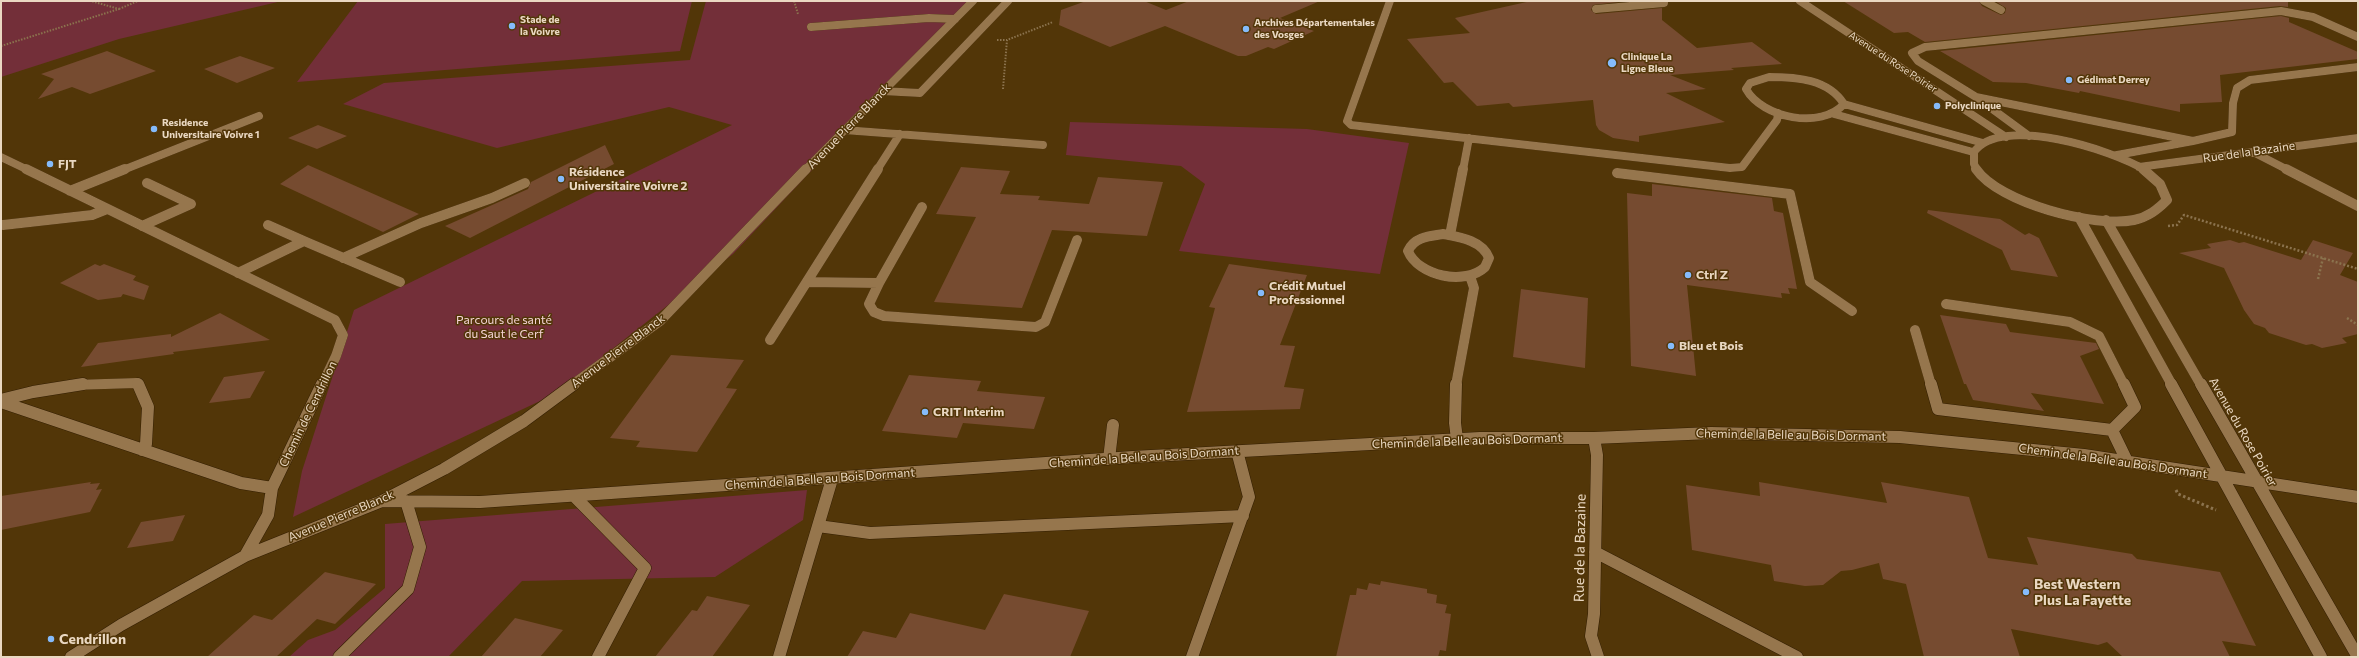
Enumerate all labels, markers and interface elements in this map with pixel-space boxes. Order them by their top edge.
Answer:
place label: Stade de la Voivre [520,14,560,38]
place label: Archives Départementales des Vosges [1254,17,1375,40]
marker: Stade de la Voivre [507,21,517,31]
marker: Archives Départementales des Vosges [1241,24,1251,34]
street label: Avenue du Rose Poirier [1847,29,1939,95]
place label: Clinique La Ligne Bleue [1621,51,1674,74]
marker: Clinique La Ligne Bleue [1606,57,1618,69]
place label: Gédimat Derrey [2077,74,2150,86]
marker: Gédimat Derrey [2064,75,2074,85]
street label: Avenue Pierre Blanck [804,80,894,172]
place label: Polyclinique [1945,100,2001,112]
marker: Polyclinique [1932,101,1942,111]
place label: Residence Universitaire Voivre 1 [162,117,259,140]
marker: Residence Universitaire Voivre 1 [149,124,159,134]
street label: Rue de la Bazaine [2202,138,2296,166]
place label: FJT [58,157,77,171]
marker: FJT [45,159,55,169]
place label: Résidence Universitaire Voivre 2 [569,165,687,193]
marker: Résidence Universitaire Voivre 2 [556,174,566,184]
place label: Ctrl Z [1696,268,1728,282]
marker: Ctrl Z [1683,270,1693,280]
place label: Crédit Mutuel Professionnel [1269,279,1346,307]
marker: Crédit Mutuel Professionnel [1256,288,1266,298]
street label: Avenue Pierre Blanck [568,311,668,391]
park label: Parcours de santé du Saut le Cerf [456,313,552,341]
place label: Bleu et Bois [1679,339,1743,353]
marker: Bleu et Bois [1666,341,1676,351]
street label: Chemin de Cendrillon [276,359,340,469]
street label: Avenue du Rose Poirier [2206,375,2280,489]
place label: CRIT Interim [933,405,1004,419]
marker: CRIT Interim [920,407,930,417]
street label: Chemin de la Belle au Bois Dormant [1696,426,1886,444]
street label: Chemin de la Belle au Bois Dormant [1372,430,1562,452]
street label: Chemin de la Belle au Bois Dormant [2018,441,2208,481]
street label: Chemin de la Belle au Bois Dormant [1048,443,1240,471]
street label: Chemin de la Belle au Bois Dormant [724,465,916,493]
street label: Avenue Pierre Blanck [286,487,396,545]
street label: Rue de la Bazaine [1571,494,1589,602]
place label: Best Western Plus La Fayette [2034,576,2131,608]
marker: Best Western Plus La Fayette [2021,587,2031,597]
place label: Cendrillon [59,631,126,647]
marker: Cendrillon [46,634,56,644]

